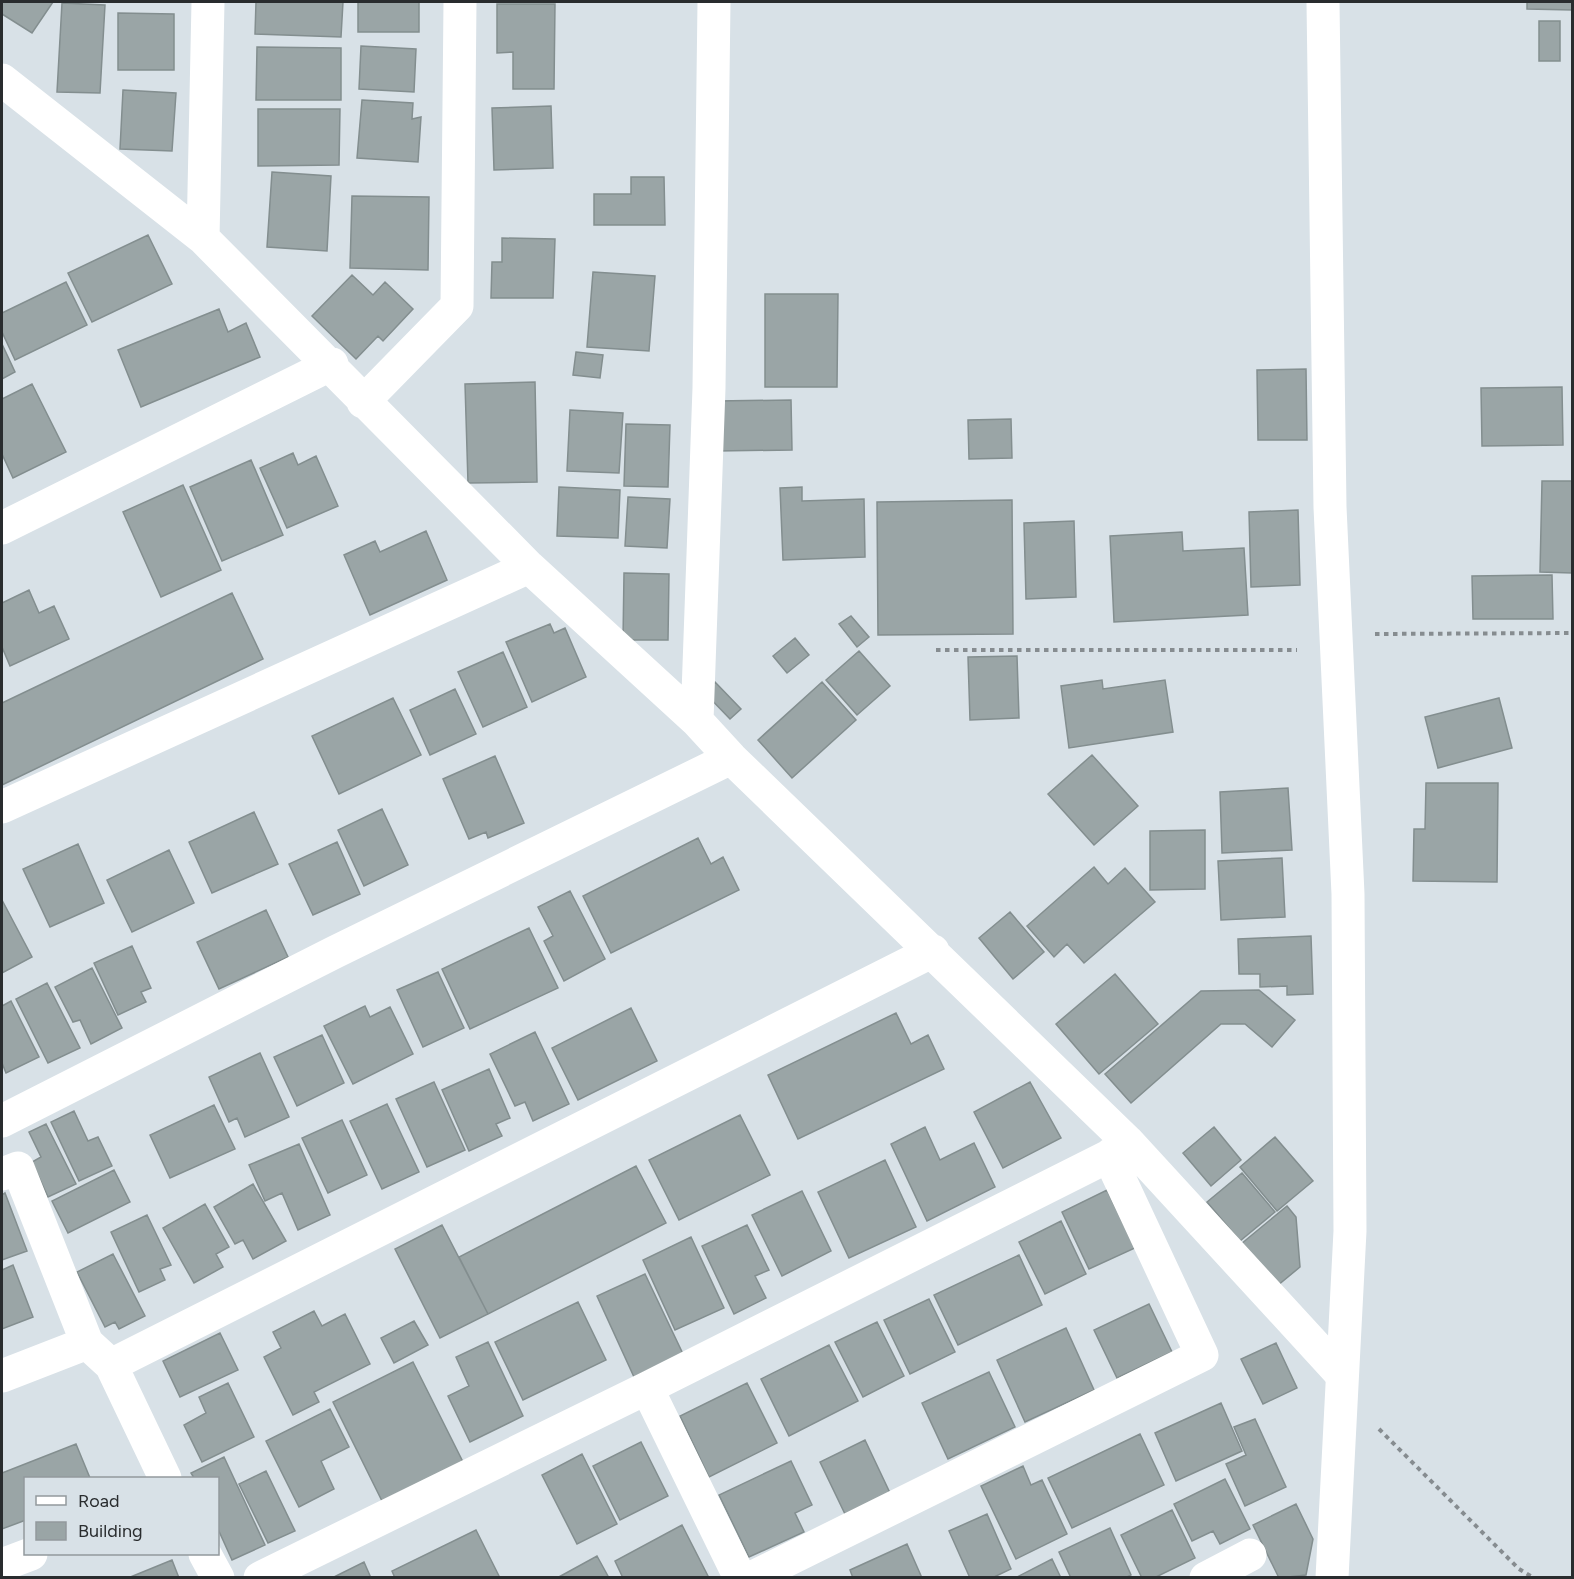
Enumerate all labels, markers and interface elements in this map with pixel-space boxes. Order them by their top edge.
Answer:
legend [24,1477,219,1555]
text: Road [78,1490,119,1512]
text: Building [78,1520,143,1542]

